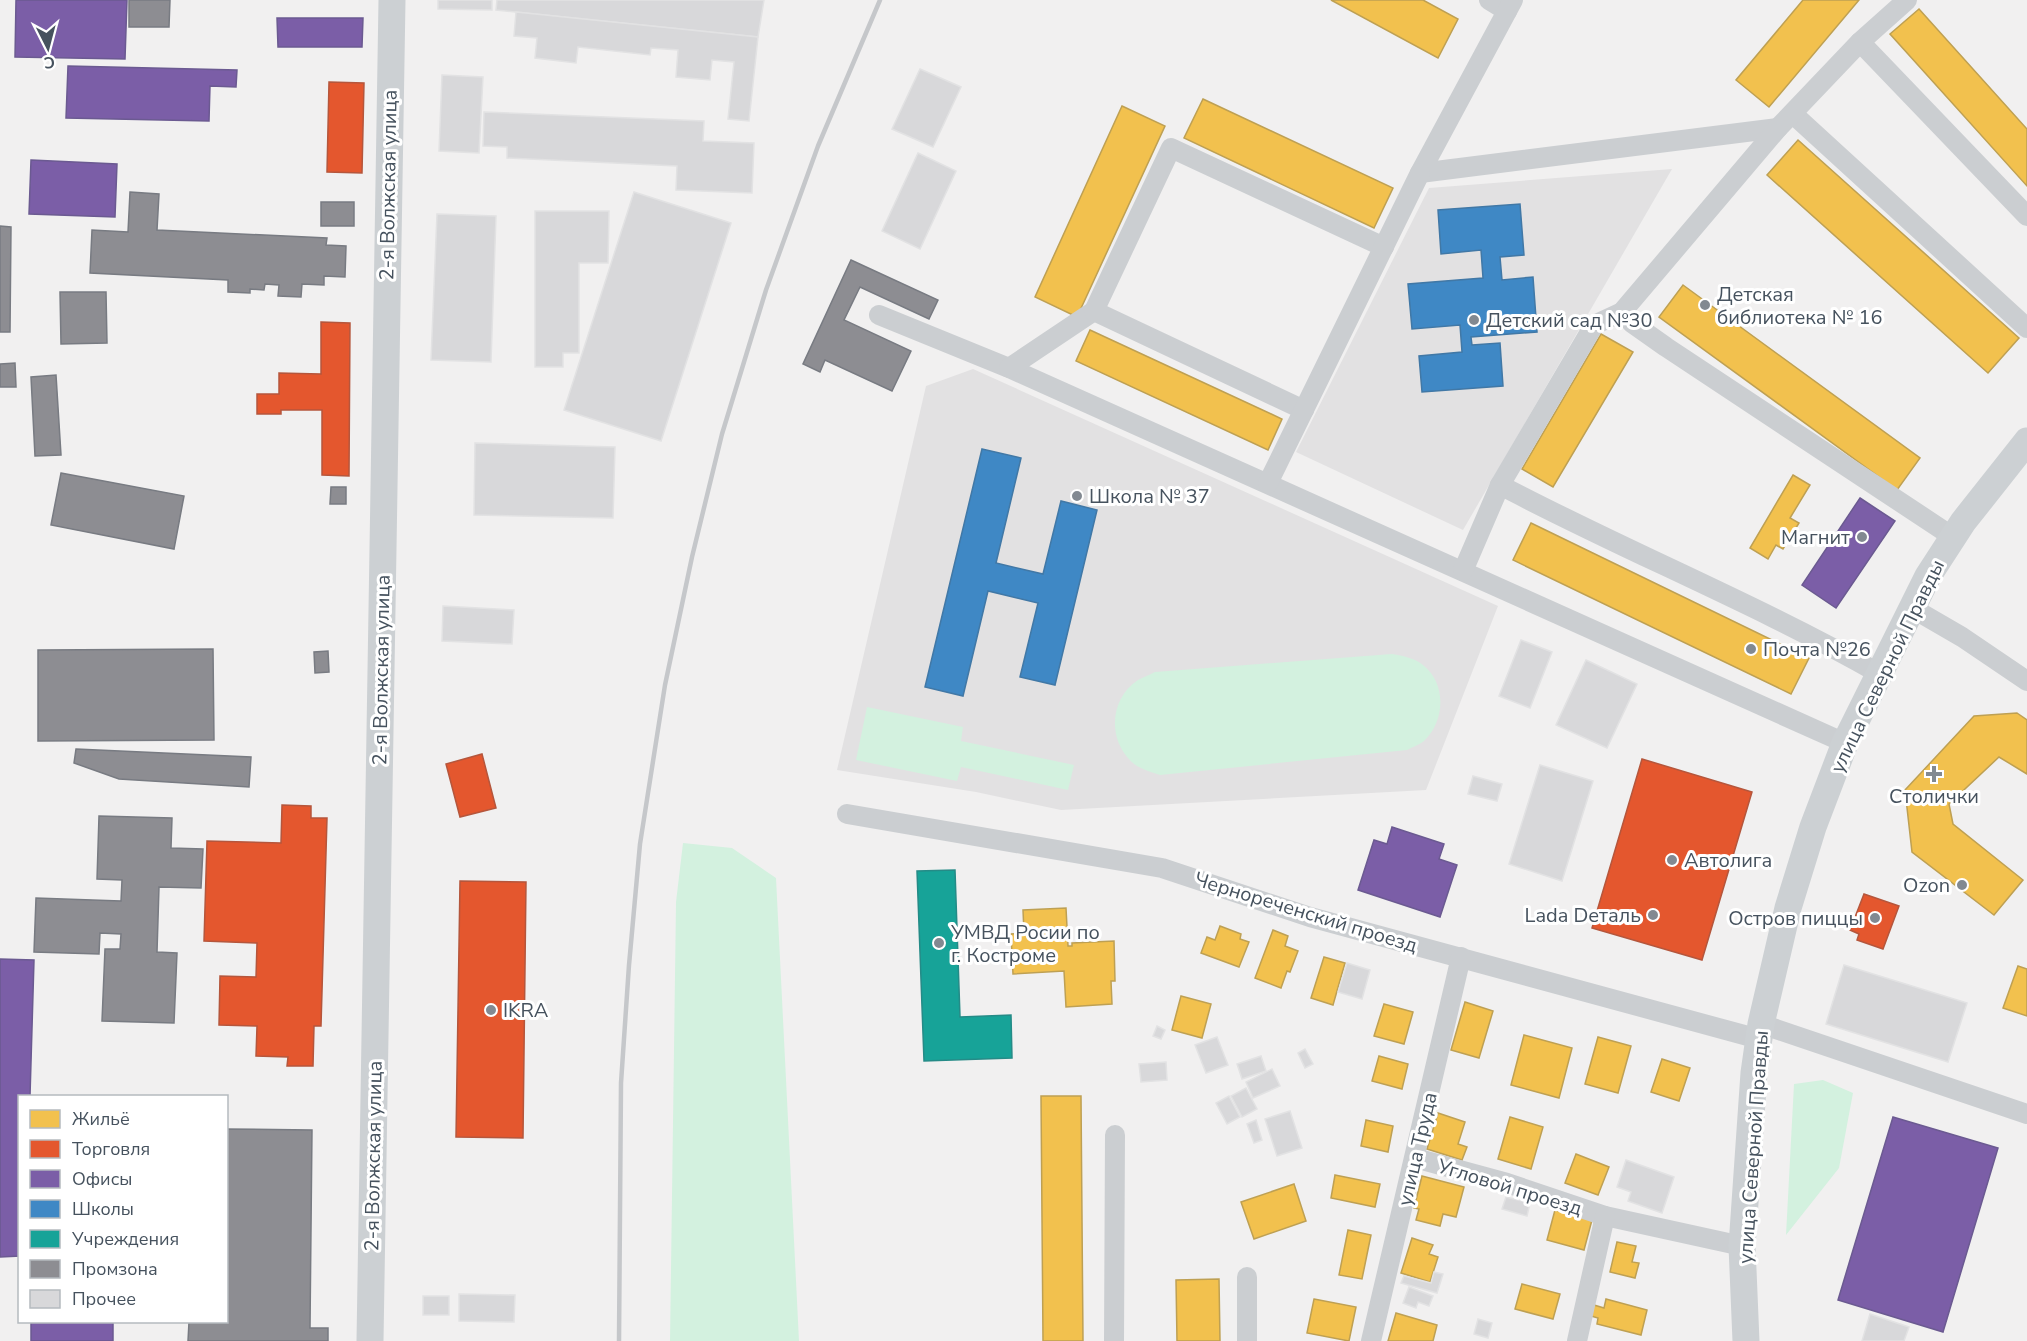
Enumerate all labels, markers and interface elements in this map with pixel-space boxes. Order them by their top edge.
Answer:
north arrow [18,18,78,78]
text: С [43,50,56,73]
street label: 2-я Волжская улица [373,89,404,281]
place label: Детская библиотека № 16 [1717,281,1882,331]
marker: Детская библиотека № 16 [1698,298,1712,312]
place label: Детский сад №30 [1486,307,1653,334]
marker: Детский сад №30 [1467,313,1481,327]
place label: Школа № 37 [1089,483,1210,510]
marker: Школа № 37 [1070,489,1084,503]
place label: Магнит [1781,524,1850,551]
marker: Магнит [1855,530,1869,544]
street label: улица Северной Правды [1824,555,1951,777]
street label: 2-я Волжская улица [366,574,397,766]
place label: Почта №26 [1763,636,1871,663]
marker: Почта №26 [1744,642,1758,656]
marker: Столички [1927,767,1941,781]
place label: Столички [1889,783,1979,810]
place label: Автолига [1684,847,1772,874]
marker: Автолига [1665,853,1679,867]
street label: Чернореченский проезд [1191,866,1421,959]
place label: Ozon [1903,872,1950,899]
marker: Ozon [1955,878,1969,892]
place label: Lada Dеталь [1525,902,1641,929]
place label: Остров пиццы [1728,905,1863,932]
marker: Lada Dеталь [1646,908,1660,922]
marker: Остров пиццы [1868,911,1882,925]
place label: УМВД Росии по г. Костроме [950,919,1100,969]
marker: УМВД Росии по г. Костроме [932,936,946,950]
place label: IKRA [503,997,549,1024]
marker: IKRA [484,1003,498,1017]
street label: улица Северной Правды [1732,1029,1775,1265]
street label: 2-я Волжская улица [358,1060,389,1252]
street label: улица Труда [1391,1090,1444,1209]
legend [18,1095,228,1323]
text: Жильё [72,1107,130,1131]
text: Торговля [72,1137,150,1161]
street label: Угловой проезд [1433,1152,1586,1222]
text: Офисы [72,1167,132,1191]
text: Школы [72,1197,134,1221]
text: Учреждения [71,1227,179,1251]
text: Промзона [72,1257,158,1281]
text: Прочее [72,1287,136,1311]

